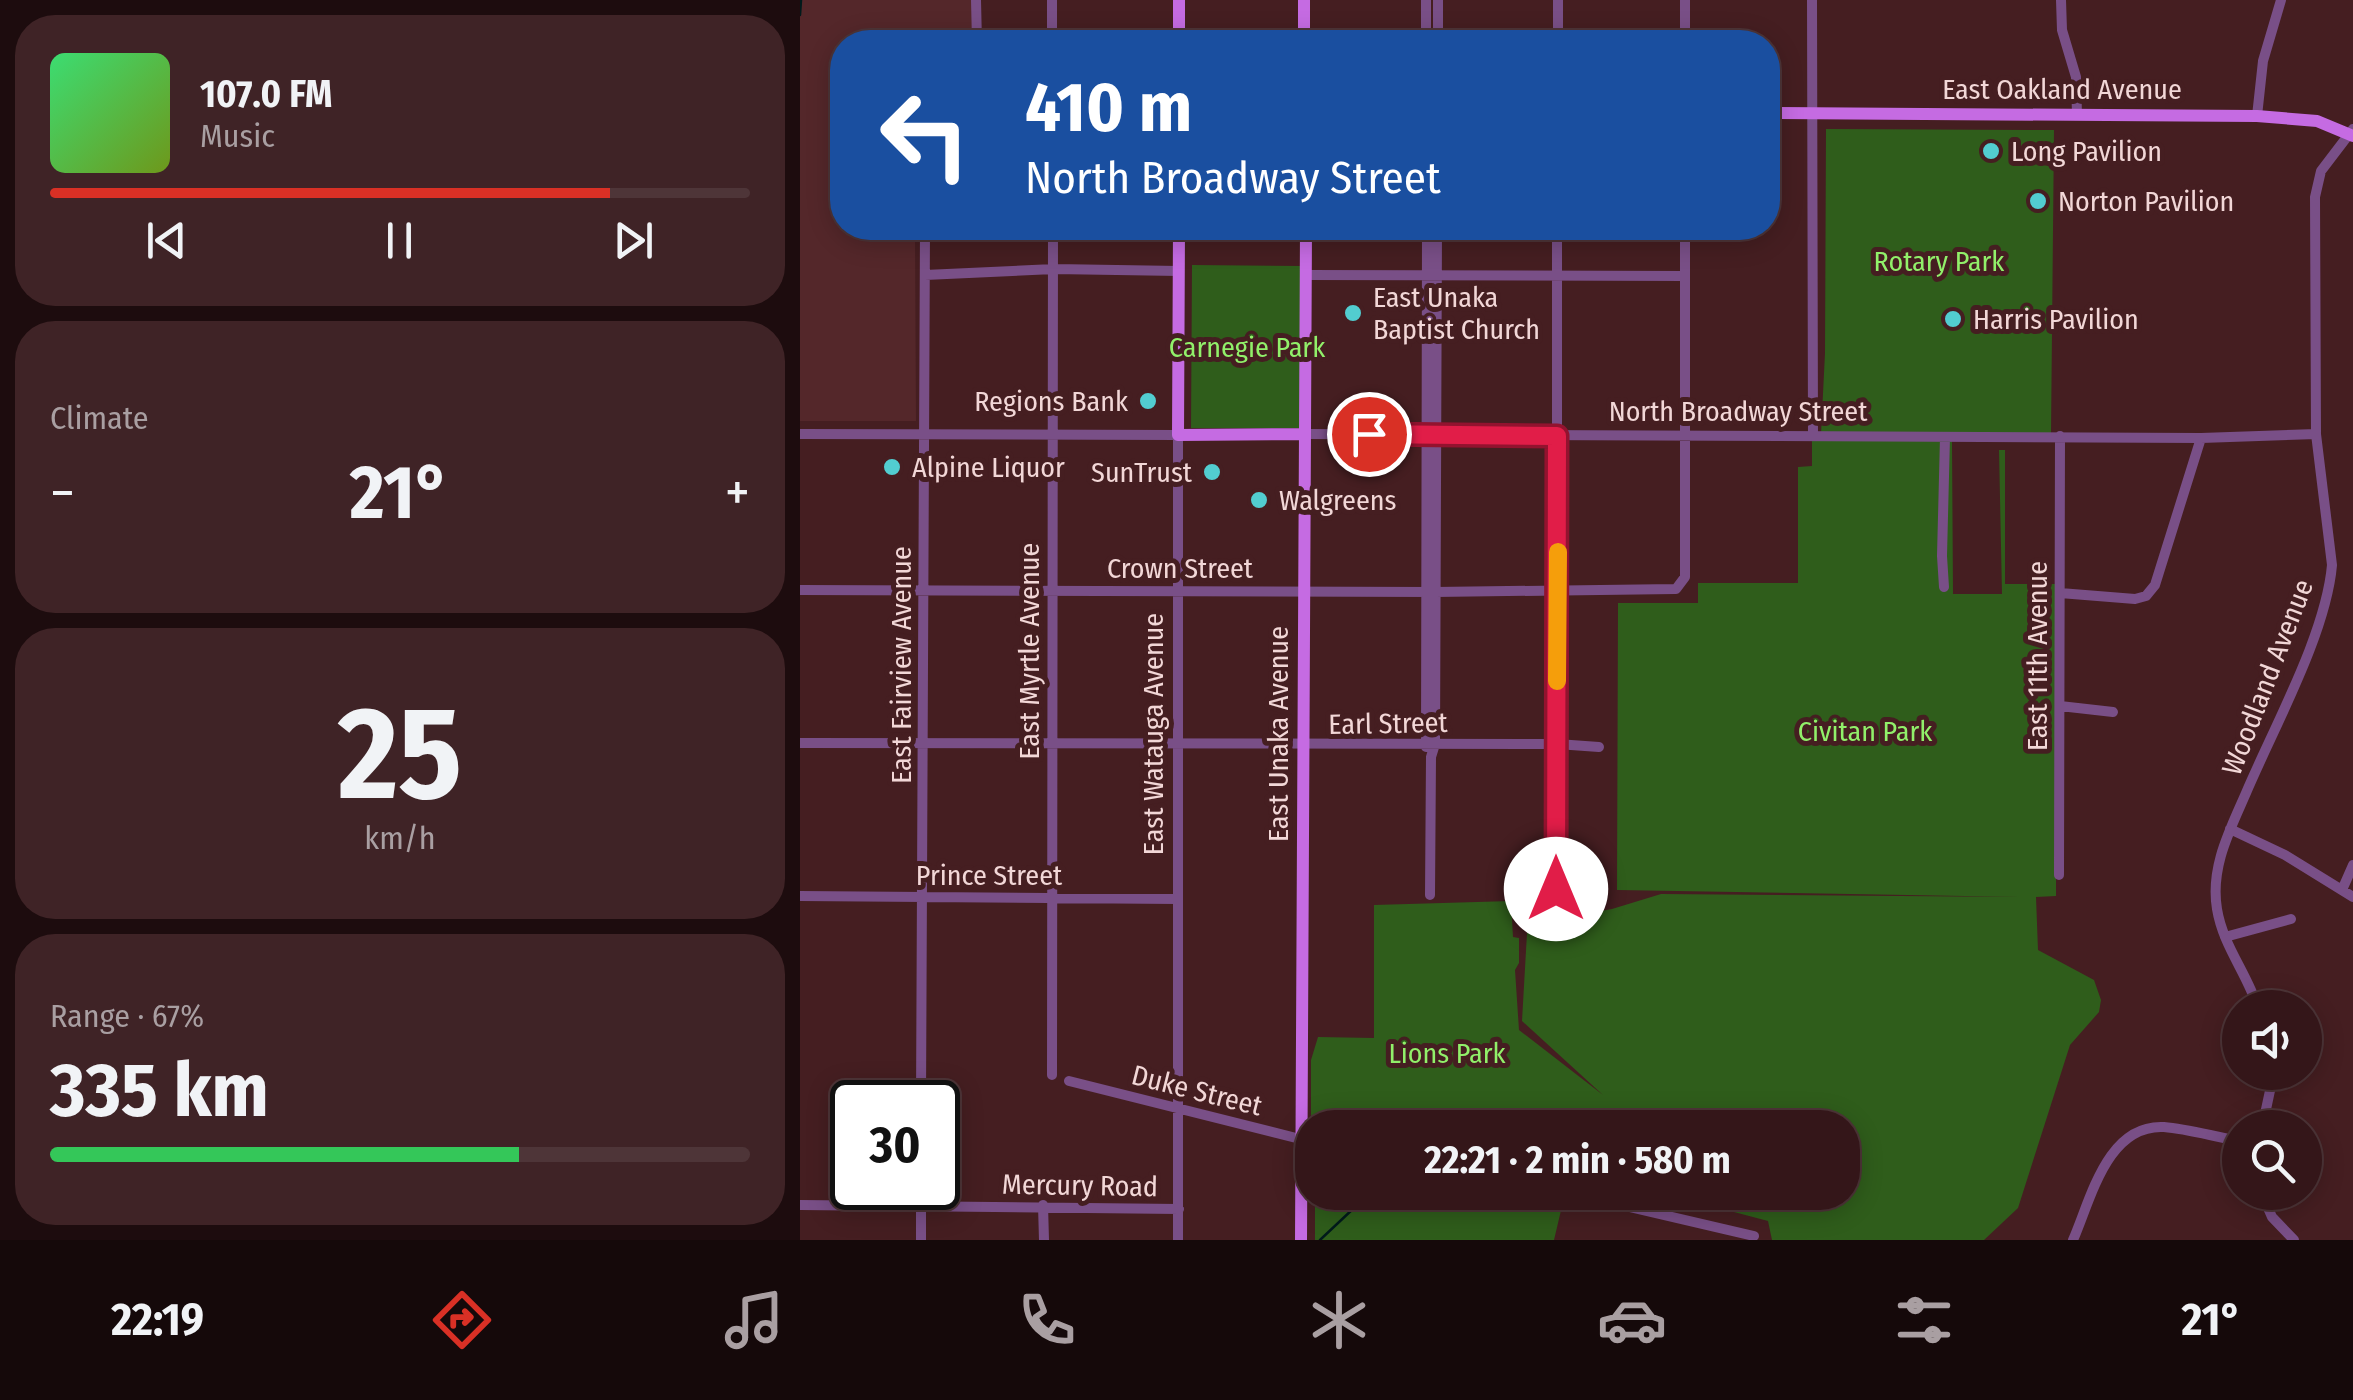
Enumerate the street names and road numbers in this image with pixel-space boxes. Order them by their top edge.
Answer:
street label: East Oakland Avenue [1942,73,2182,106]
street label: North Broadway Street [1609,395,1868,428]
street label: East Myrtle Avenue [1013,543,1046,759]
street label: East Fairview Avenue [885,546,918,784]
street label: Crown Street [1107,552,1254,585]
street label: East 11th Avenue [2021,561,2054,751]
street label: Woodland Avenue [2215,575,2320,780]
street label: East Watauga Avenue [1137,613,1170,855]
street label: East Unaka Avenue [1262,626,1295,842]
street label: Earl Street [1328,706,1449,741]
street label: Prince Street [916,859,1063,892]
street label: Duke Street [1128,1058,1266,1123]
street label: Mercury Road [1002,1168,1158,1203]

